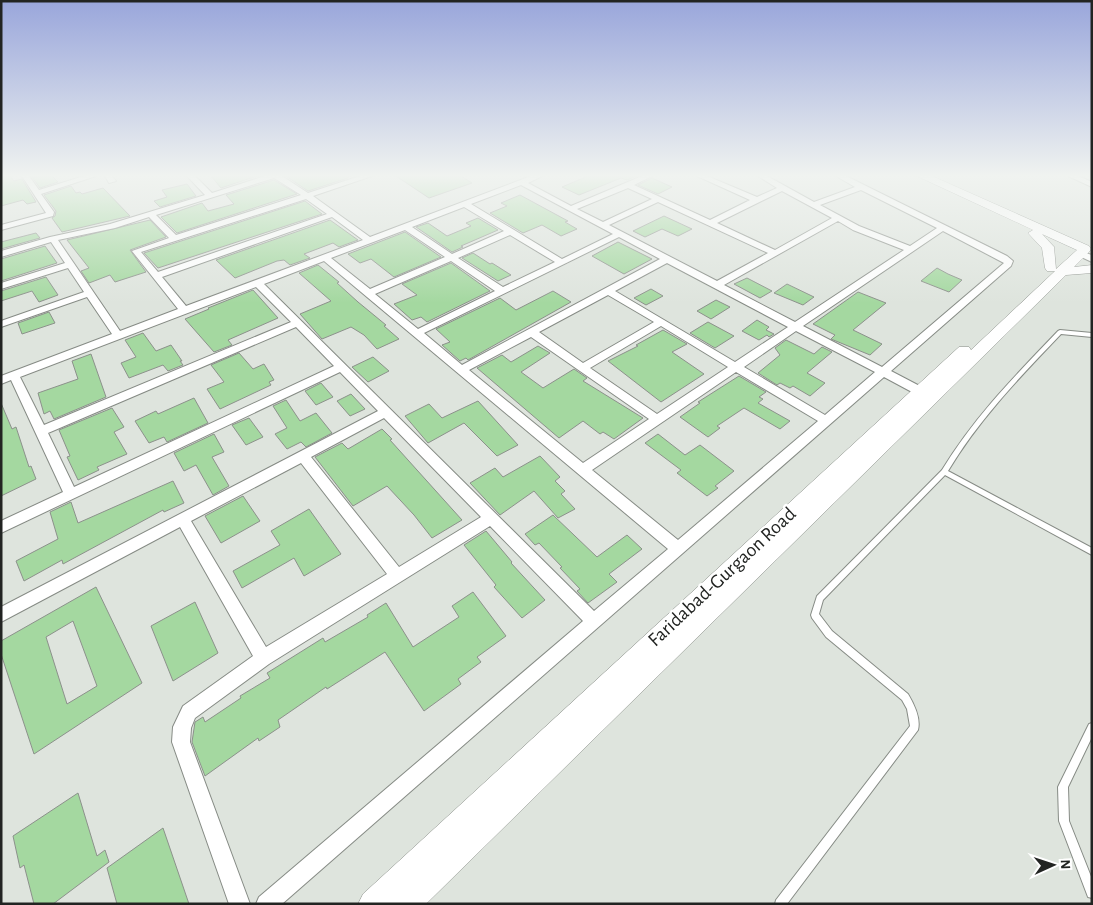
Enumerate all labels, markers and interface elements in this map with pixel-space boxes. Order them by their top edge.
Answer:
street label: Faridabad-Gurgaon Road [644,504,800,650]
north arrow [1028,840,1078,890]
text: N [1058,859,1072,870]

